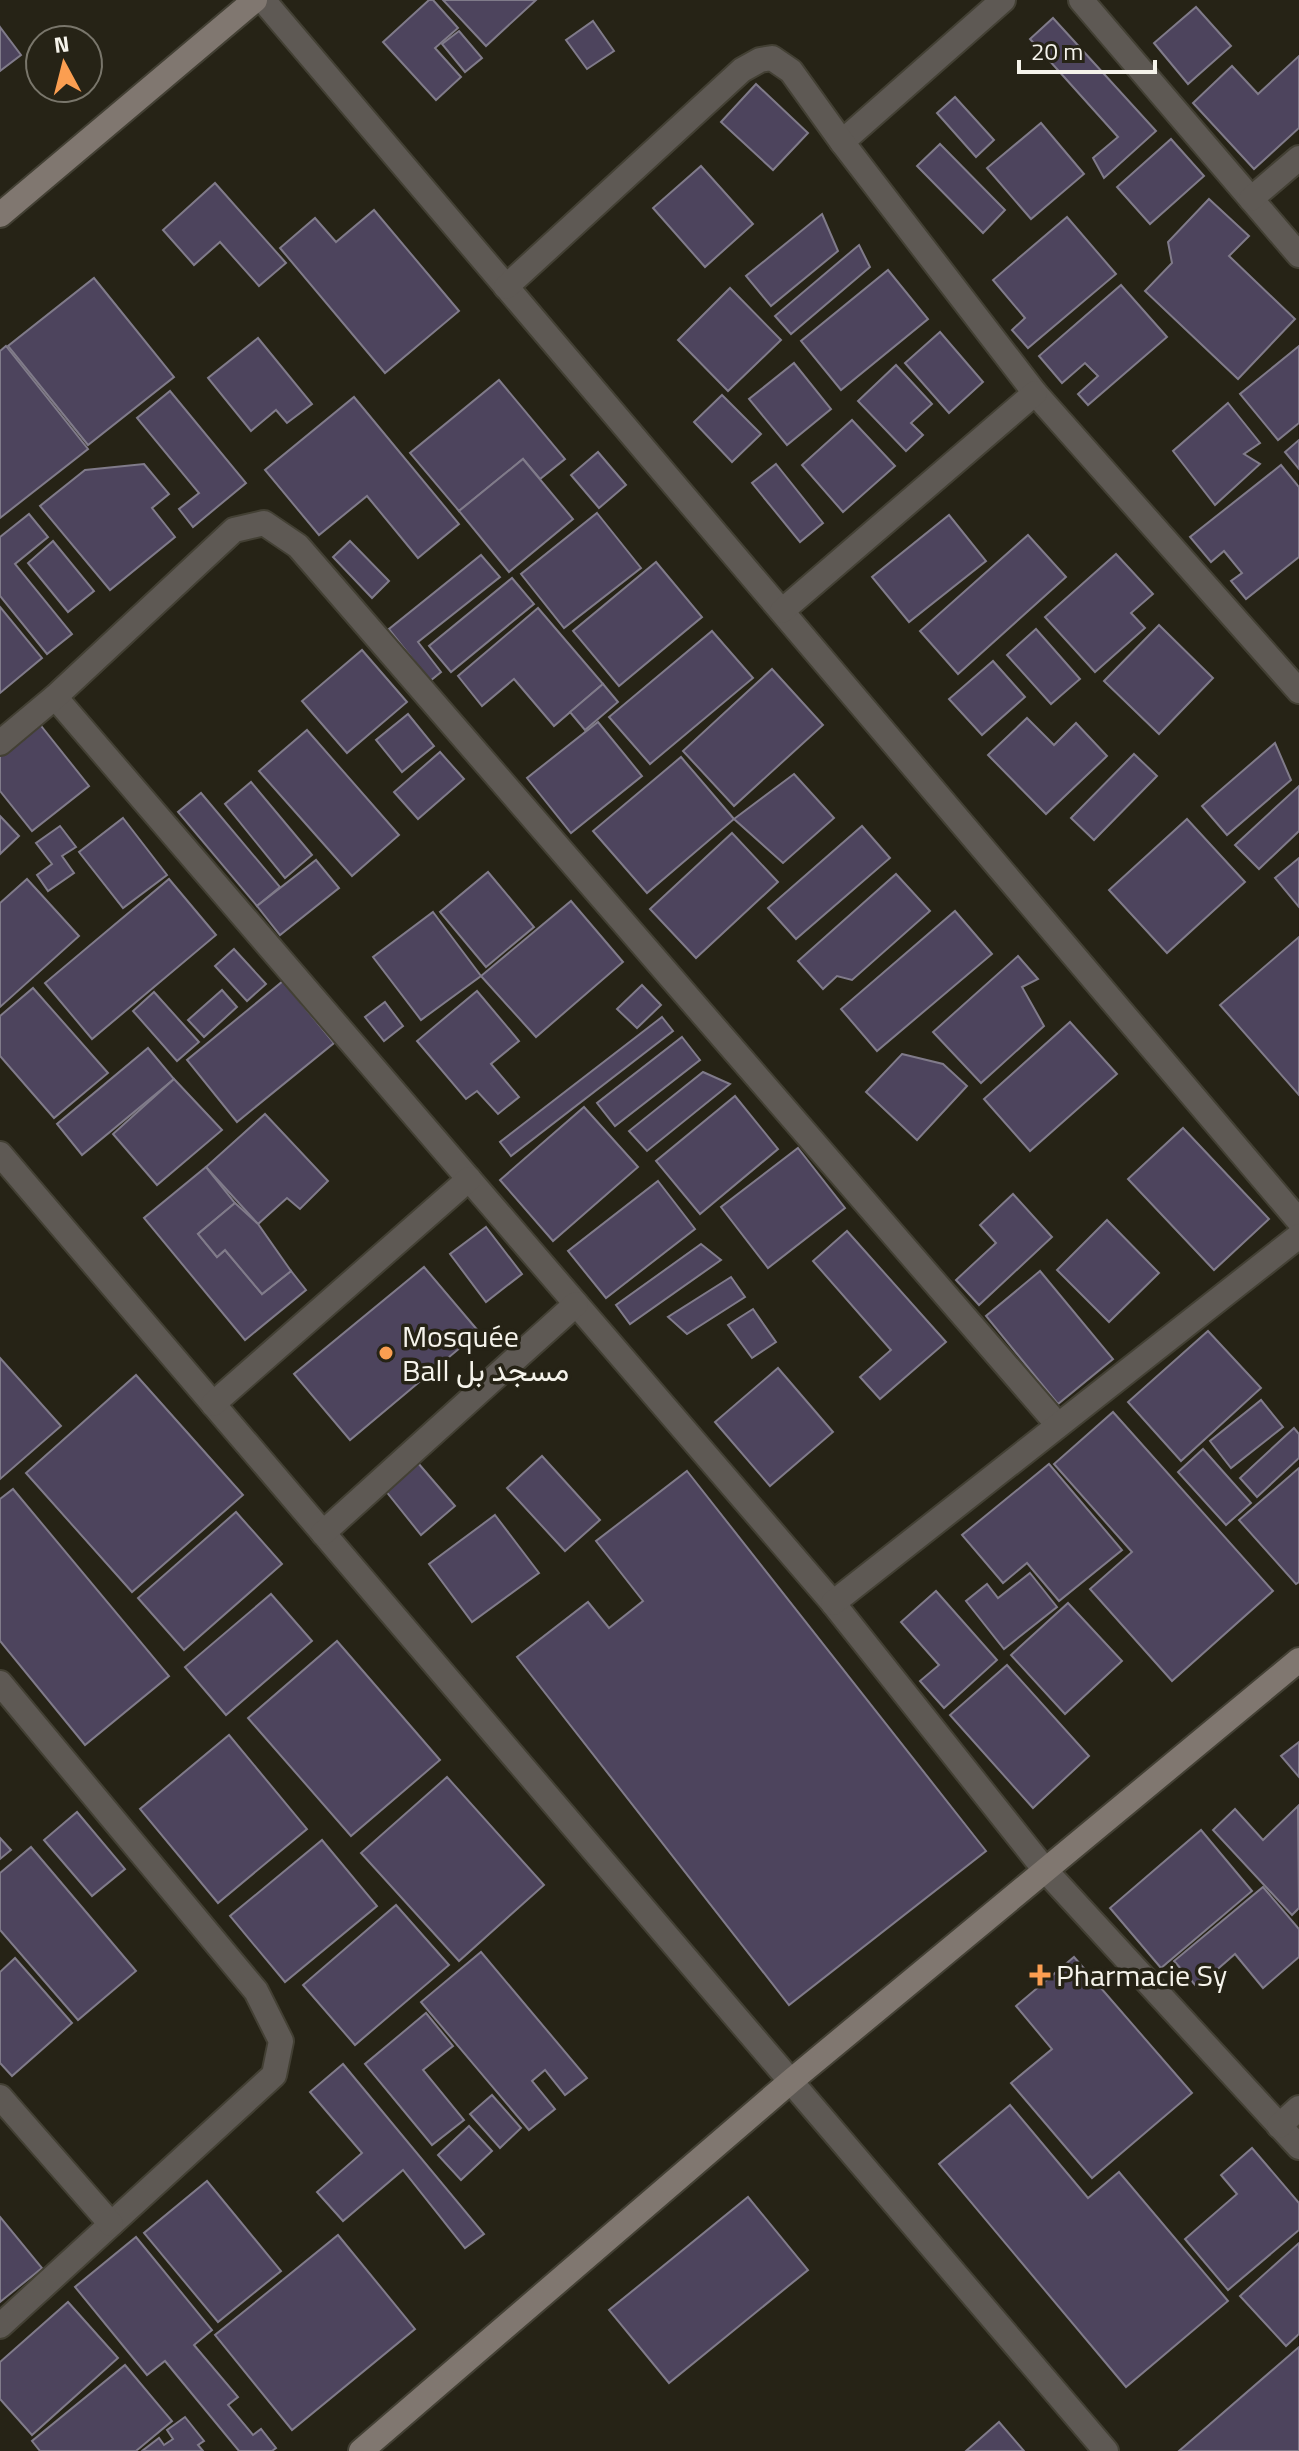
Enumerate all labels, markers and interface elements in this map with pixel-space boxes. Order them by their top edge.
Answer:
north arrow [24,24,104,104]
scale bar [1019,24,1155,74]
text: N [52,26,71,62]
text: 20 m [1031,33,1083,69]
place label: Mosquée Ball مسجد بل [402,1313,569,1393]
marker: Mosquée Ball مسجد بل [377,1344,395,1362]
place label: Pharmacie Sy [1056,1952,1227,1998]
marker: Pharmacie Sy [1031,1966,1049,1984]

